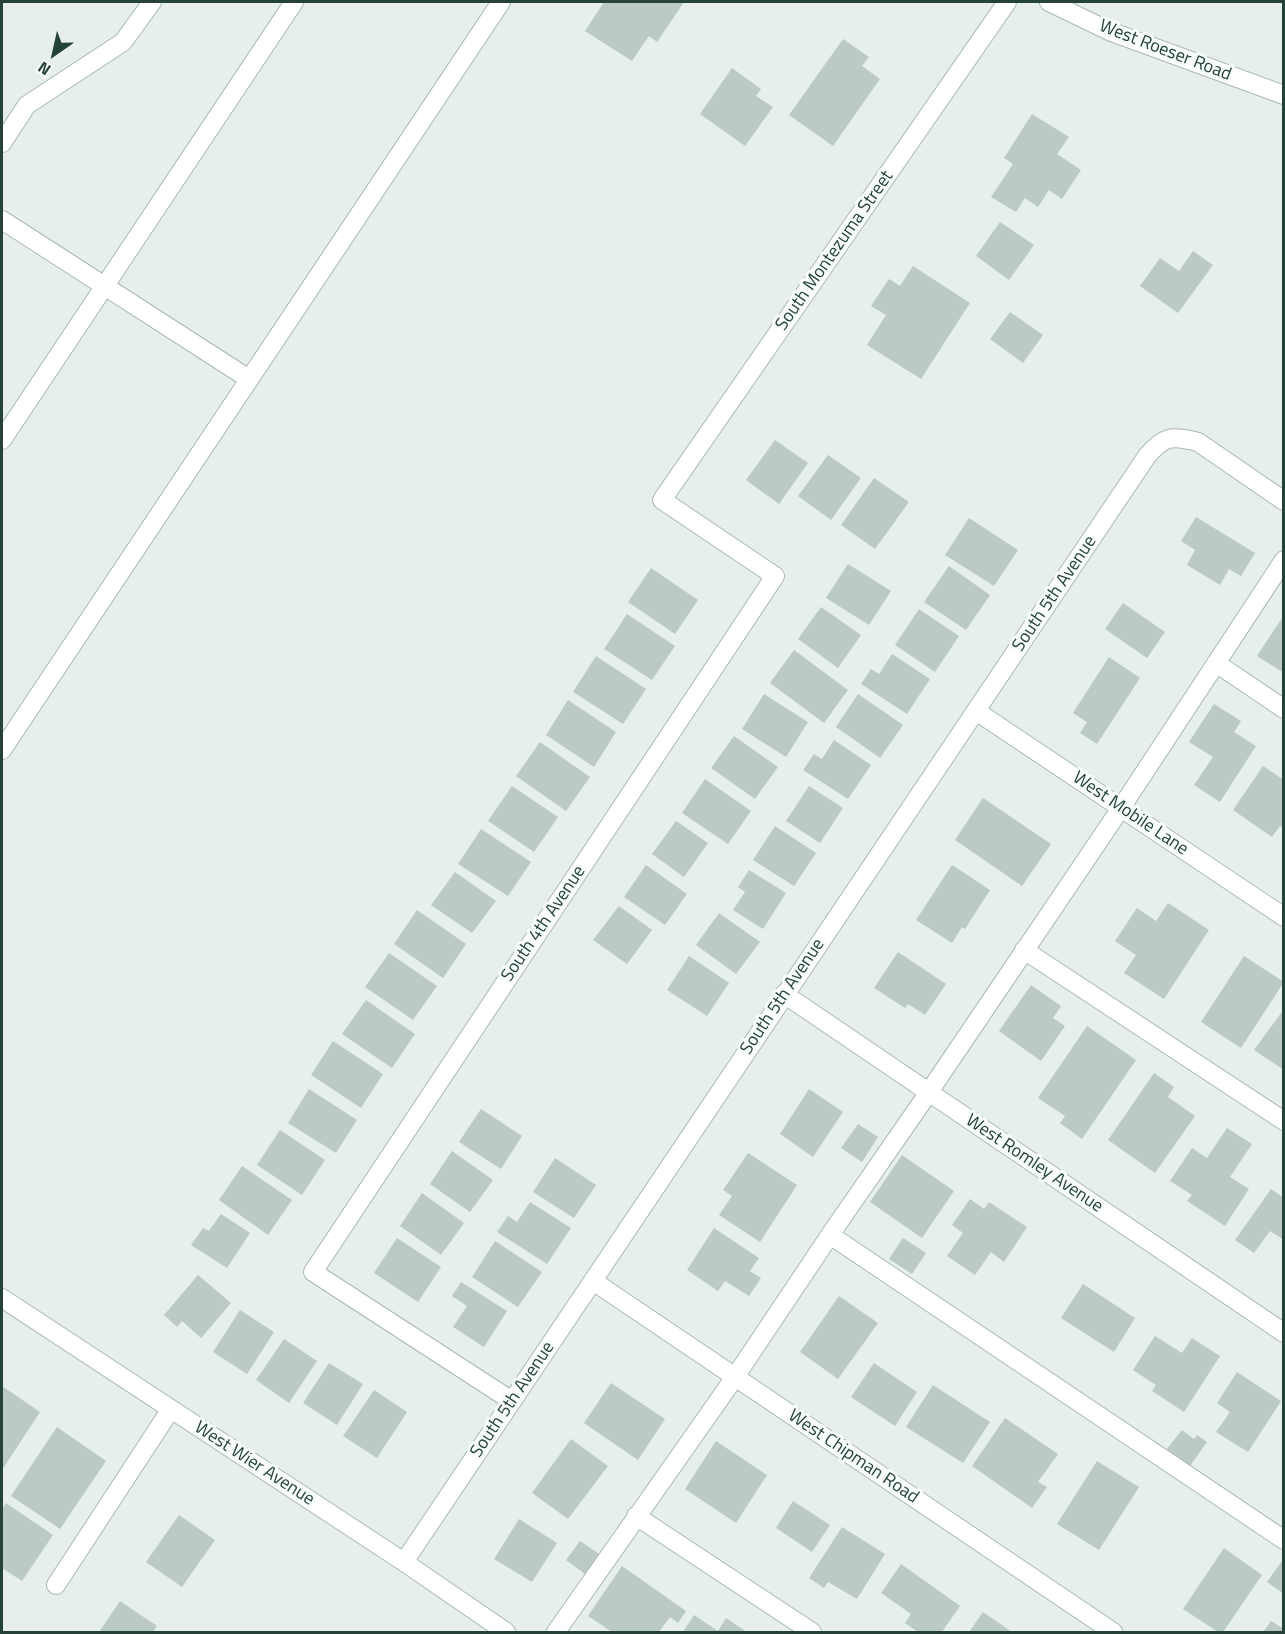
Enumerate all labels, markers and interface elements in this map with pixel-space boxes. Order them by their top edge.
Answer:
street label: West Roeser Road [1096,16,1234,86]
north arrow [24,24,84,84]
text: N [33,56,55,82]
street label: South Montezuma Street [772,167,898,335]
street label: South 5th Avenue [1008,532,1102,656]
street label: West Mobile Lane [1068,767,1192,861]
street label: South 4th Avenue [497,862,591,986]
street label: South 5th Avenue [736,935,830,1059]
street label: West Romley Avenue [961,1110,1107,1218]
street label: South 5th Avenue [466,1338,560,1462]
street label: West Chipman Road [784,1405,922,1509]
street label: West Wier Avenue [190,1417,318,1511]

